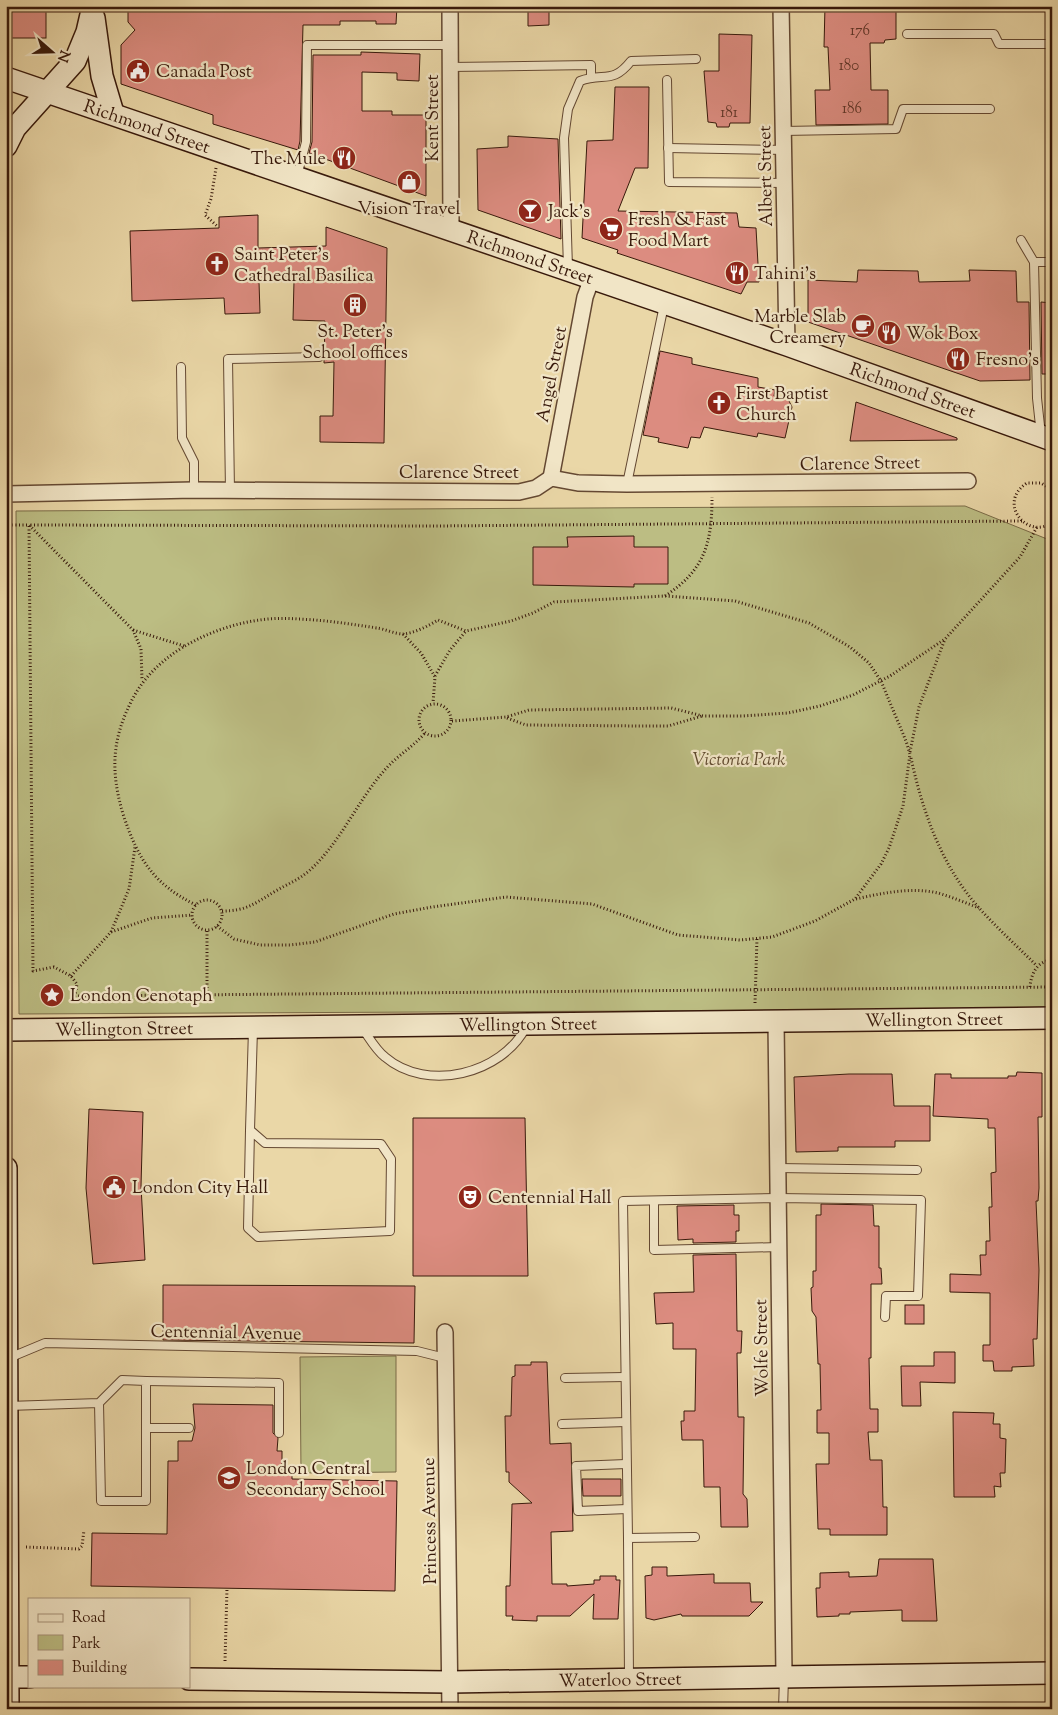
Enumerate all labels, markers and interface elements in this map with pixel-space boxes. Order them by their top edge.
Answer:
house number: 176 [850,21,870,42]
north arrow [28,28,78,78]
text: N [51,47,74,64]
house number: 180 [839,56,859,77]
public building icon: Canada Post [125,58,151,84]
place label: Canada Post [156,60,252,86]
street label: Kent Street [421,74,447,162]
street label: Richmond Street [80,94,213,162]
house number: 186 [842,99,862,120]
house number: 181 [720,103,738,124]
street label: Albert Street [753,125,781,227]
restaurant icon: The Mule [331,145,357,171]
place label: The Mule [251,147,326,173]
shop icon: Vision Travel [396,169,422,195]
place label: Vision Travel [357,197,461,223]
bar icon: Jack's [517,198,543,224]
place label: Jack's [547,200,590,226]
place label: Fresh & Fast Food Mart [628,208,726,255]
supermarket icon: Fresh & Fast Food Mart [598,216,624,242]
street label: Richmond Street [463,225,596,293]
place label: Saint Peter's Cathedral Basilica [234,243,374,290]
church icon: Saint Peter's Cathedral Basilica [204,251,230,277]
restaurant icon: Tahini's [724,260,750,286]
place label: Tahini's [754,262,816,288]
building icon: St. Peter's School offices [342,292,368,318]
place label: Marble Slab Creamery [754,305,846,352]
cafe icon: Marble Slab Creamery [850,313,876,339]
place label: St. Peter's School offices [302,320,408,367]
restaurant icon: Wok Box [876,320,902,346]
place label: Wok Box [906,322,979,348]
street label: Angel Street [531,324,575,425]
restaurant icon: Fresno's [945,346,971,372]
place label: Fresno's [976,348,1039,374]
street label: Richmond Street [846,357,979,427]
place label: First Baptist Church [736,382,828,429]
church icon: First Baptist Church [706,390,732,416]
street label: Clarence Street [800,451,920,479]
street label: Clarence Street [399,461,519,487]
park label: Victoria Park [692,748,786,774]
place icon: London Cenotaph [39,982,65,1008]
place label: London Cenotaph [70,984,213,1010]
street label: Wellington Street [865,1008,1003,1035]
street label: Wellington Street [459,1012,597,1040]
street label: Wellington Street [55,1017,193,1044]
public building icon: London City Hall [101,1174,127,1200]
place label: London City Hall [132,1176,268,1202]
theatre icon: Centennial Hall [457,1184,483,1210]
place label: Centennial Hall [488,1186,612,1212]
street label: Wolfe Street [749,1299,777,1397]
street label: Centennial Avenue [150,1320,302,1348]
place label: London Central Secondary School [246,1457,385,1504]
street label: Princess Avenue [417,1457,445,1585]
school or university icon: London Central Secondary School [216,1465,242,1491]
legend [28,1598,190,1688]
text: Road [72,1608,106,1629]
text: Park [72,1634,101,1655]
text: Building [72,1658,127,1679]
street label: Waterloo Street [558,1668,682,1695]

